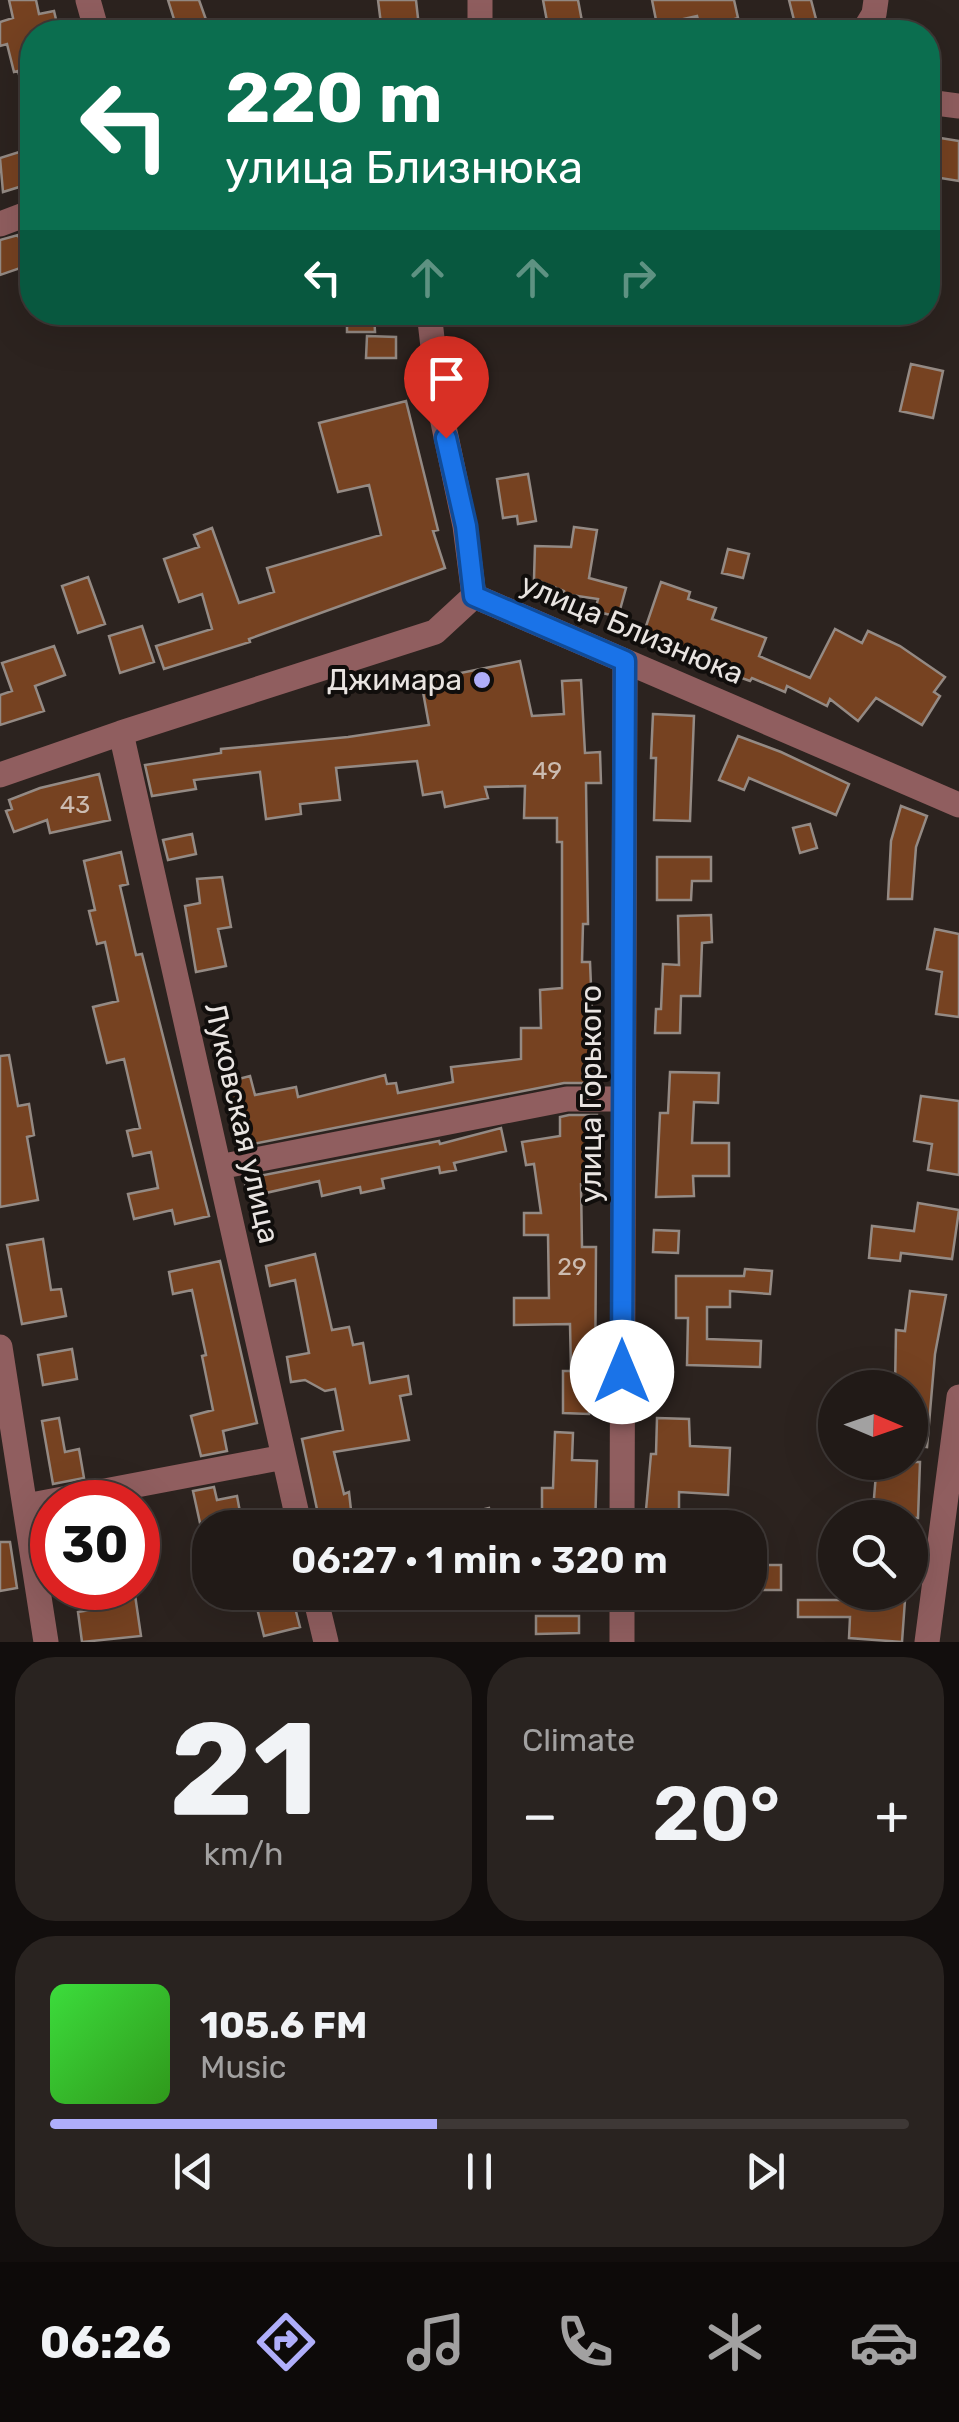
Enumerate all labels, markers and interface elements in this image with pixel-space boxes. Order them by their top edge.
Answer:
text: 220 m [225,57,443,140]
icon: left [60,60,190,190]
text: улица Близнюка [225,141,583,194]
icon: left [295,250,350,305]
icon: ahead [400,250,455,305]
icon: ahead [505,250,560,305]
icon: right [610,250,665,305]
pin [404,336,489,439]
icon: arrive [419,351,474,406]
street label: улица Близнюка [515,566,749,692]
place label: Джимара [327,662,462,698]
marker: Джимара [471,669,493,691]
house number: 49 [532,756,562,785]
house number: 43 [60,790,90,819]
street label: улица Горького [573,985,609,1203]
street label: Луковская улица [197,999,287,1247]
house number: 29 [557,1252,587,1281]
position arrow [570,1320,674,1424]
north arrow [818,1370,928,1480]
map controls [818,1370,928,1610]
speed limit sign: 30 [30,1480,160,1610]
button: search [818,1500,928,1610]
text: 06:27 · 1 min · 320 m [291,1537,668,1583]
text: 21 [169,1692,318,1847]
text: Climate [522,1721,635,1759]
text: 20° [652,1770,780,1859]
text: − [522,1783,558,1848]
text: + [875,1783,909,1848]
text: km/h [204,1835,283,1873]
text: 105.6 FM [200,2002,368,2048]
text: Music [200,2048,286,2086]
icon: previous [166,2144,221,2199]
icon: pause [452,2144,507,2199]
icon: next [738,2144,793,2199]
icon: directions [251,2307,321,2377]
icon: music [401,2307,471,2377]
icon: phone [550,2307,620,2377]
icon: climate [700,2307,770,2377]
icon: car [849,2307,919,2377]
text: 06:26 [40,2316,171,2369]

